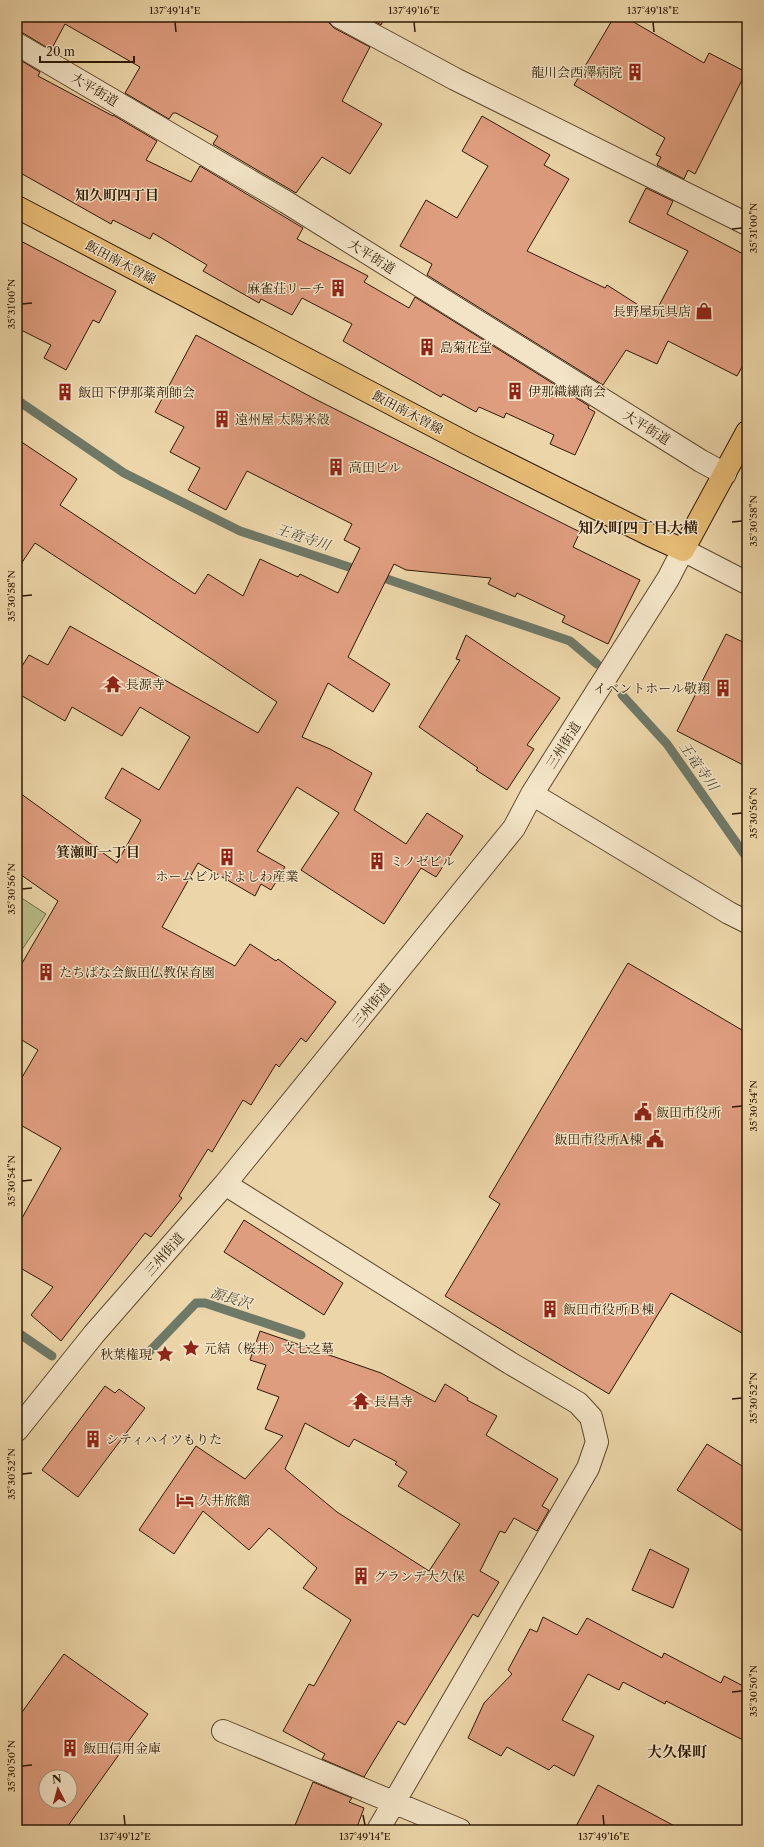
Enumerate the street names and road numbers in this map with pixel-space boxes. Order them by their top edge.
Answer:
street label: 大平街道 [69,69,121,109]
street label: 大平街道 [346,235,398,277]
street label: 飯田南木曽線 [83,237,159,287]
street label: 飯田南木曽線 [370,387,446,437]
street label: 大平街道 [621,406,673,448]
street label: 三州街道 [542,719,584,771]
street label: 三州街道 [348,980,394,1030]
street label: 三州街道 [141,1229,187,1279]

